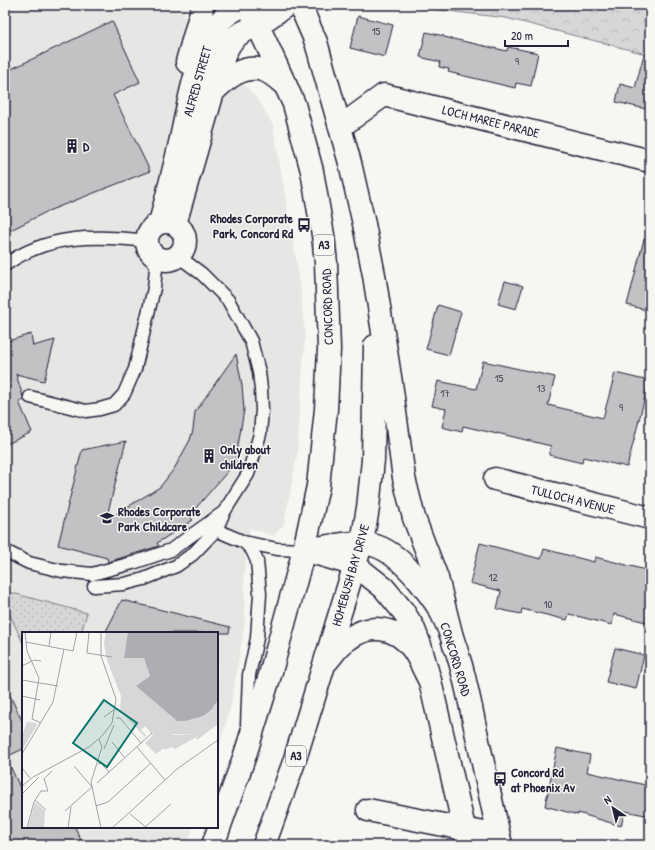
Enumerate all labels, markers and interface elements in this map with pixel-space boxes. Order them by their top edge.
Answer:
scale bar [505,22,568,48]
house number: 15 [372,24,381,38]
text: 20 m [511,27,533,44]
street label: ALFRED STREET [178,43,216,118]
house number: 9 [515,54,519,68]
street label: LOCH MAREE PARADE [441,100,542,142]
place label: D [83,137,90,155]
building icon: D [64,138,80,154]
place label: Rhodes Corporate Park, Concord Rd [210,209,294,242]
bus stop icon: Rhodes Corporate Park, Concord Rd [296,217,312,233]
road number: A3 [314,235,334,255]
street label: CONCORD ROAD [317,268,337,345]
house number: 15 [495,371,504,385]
house number: 13 [537,381,546,395]
house number: 17 [440,386,450,400]
house number: 9 [619,400,623,414]
place label: Only about children [220,440,271,473]
building icon: Only about children [201,448,217,464]
street label: TULLOCH AVENUE [529,480,617,518]
place label: Rhodes Corporate Park Childcare [118,502,202,535]
school or university icon: Rhodes Corporate Park Childcare [99,510,115,526]
street label: HOMEBUSH BAY DRIVE [327,522,373,628]
house number: 12 [488,570,498,584]
house number: 10 [544,597,553,611]
street label: CONCORD ROAD [436,620,476,699]
inset map [22,632,218,828]
road number: A3 [286,746,306,766]
place label: Concord Rd at Phoenix Av [511,763,576,796]
bus stop icon: Concord Rd at Phoenix Av [492,771,508,787]
north arrow [593,788,633,828]
text: N [601,792,614,807]

